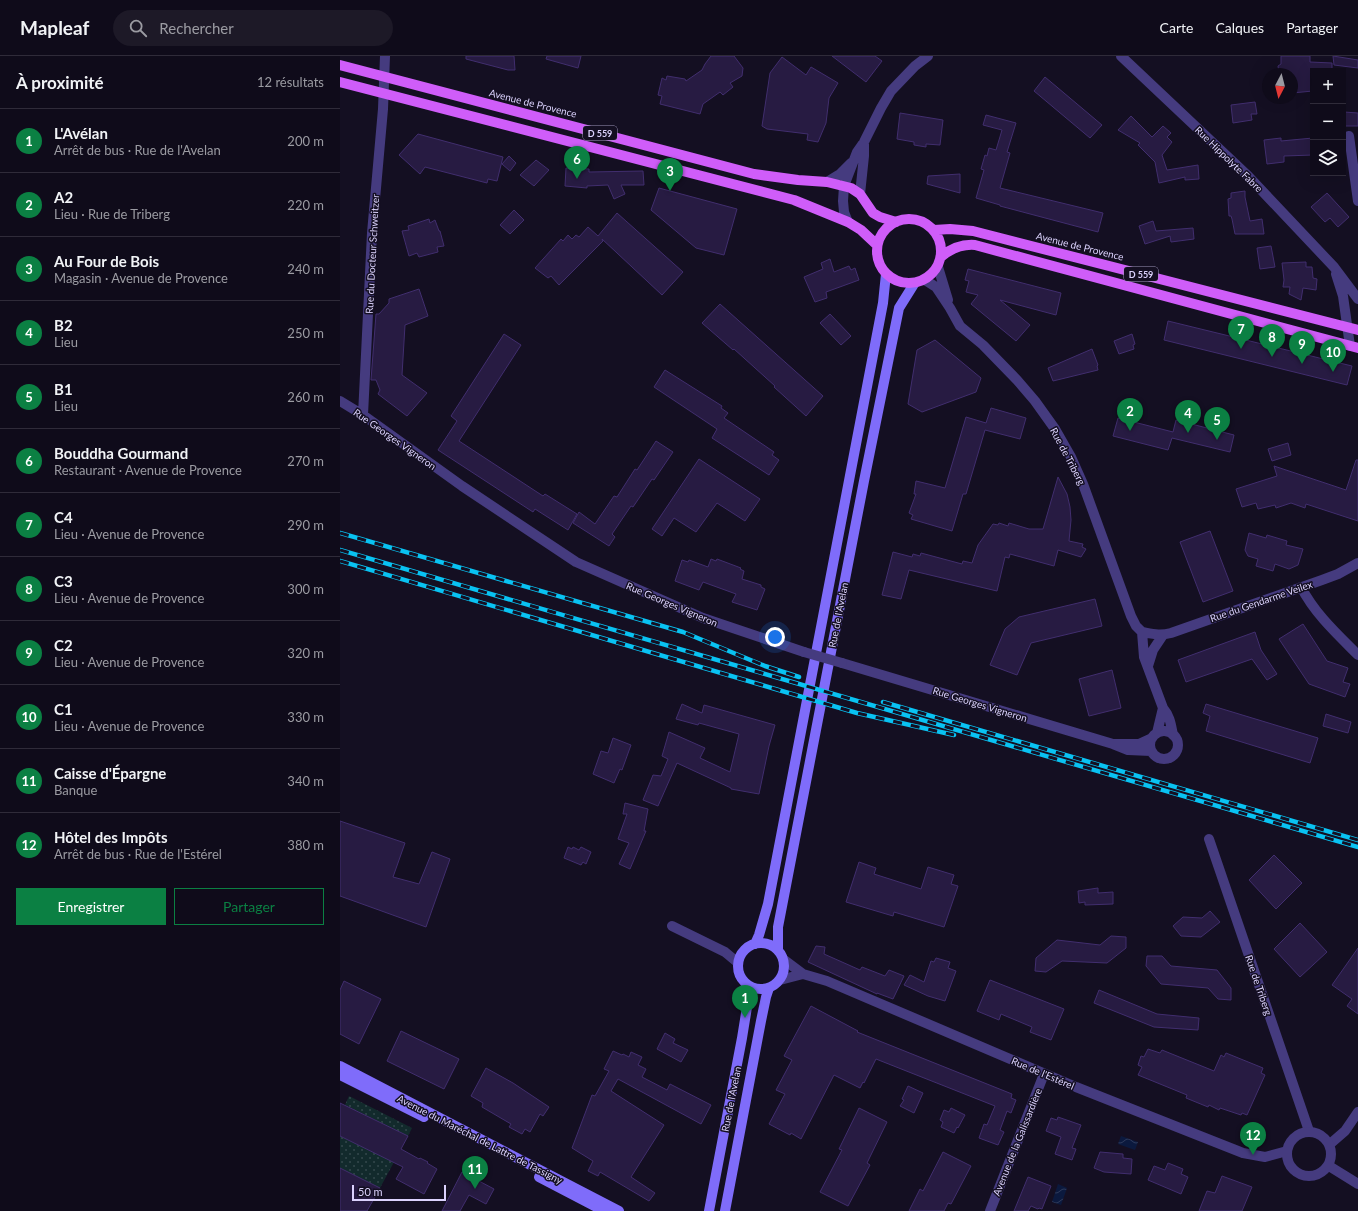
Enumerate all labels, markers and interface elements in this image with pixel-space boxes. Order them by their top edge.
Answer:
search box [113,10,393,46]
text: Mapleaf [20,16,89,39]
icon: search [127,17,149,39]
text: Rechercher [159,19,234,37]
text: Carte [1160,19,1193,36]
text: Calques [1215,19,1264,36]
text: Partager [1286,19,1338,36]
north arrow [1262,68,1298,104]
map controls [1310,68,1346,176]
button: + [1310,68,1346,104]
text: À proximité [16,72,104,93]
text: 12 résultats [257,74,324,90]
street label: Avenue de Provence [488,86,578,120]
button: − [1310,104,1346,140]
text: L'Avélan [54,124,108,142]
street label: Rue Hippolyte Fabre [1193,124,1265,194]
road number: D 559 [583,126,617,140]
text: 1 [25,133,33,149]
text: 200 m [287,133,324,149]
button: layers [1310,140,1346,176]
text: Arrêt de bus · Rue de l'Avelan [54,142,221,158]
pin: 6 [564,146,590,179]
pin: 3 [657,158,683,191]
text: A2 [54,188,73,206]
street label: Rue du Docteur Schweitzer [363,194,381,314]
text: 2 [25,197,33,213]
text: 220 m [287,197,324,213]
text: Lieu · Rue de Triberg [54,206,170,222]
street label: Avenue de Provence [1035,229,1125,263]
text: Au Four de Bois [54,252,159,270]
text: 3 [25,261,33,277]
text: 240 m [287,261,324,277]
road number: D 559 [1124,267,1158,281]
text: Magasin · Avenue de Provence [54,270,228,286]
text: B2 [54,316,73,334]
pin: 7 [1228,316,1254,349]
pin: 8 [1259,324,1285,357]
text: 4 [25,325,33,341]
text: 250 m [287,325,324,341]
pin: 9 [1289,331,1315,364]
text: Lieu [54,334,78,350]
pin: 10 [1320,339,1346,372]
text: B1 [54,380,73,398]
text: 5 [25,389,33,405]
text: 260 m [287,389,324,405]
text: Lieu [54,398,78,414]
pin: 2 [1117,398,1143,431]
pin: 4 [1175,400,1201,433]
street label: Rue Georges Vigneron [351,406,439,472]
pin: 5 [1204,407,1230,440]
street label: Rue de Triberg [1048,425,1088,487]
text: Bouddha Gourmand [54,444,188,462]
text: 6 [25,453,33,469]
text: 270 m [287,453,324,469]
text: Restaurant · Avenue de Provence [54,462,242,478]
text: C4 [54,508,73,526]
text: 7 [25,517,33,533]
text: 290 m [287,517,324,533]
text: Lieu · Avenue de Provence [54,526,204,542]
text: C3 [54,572,73,590]
street label: Rue du Gendarme Veilex [1208,578,1314,624]
street label: Rue Georges Vigneron [625,579,719,629]
text: 8 [25,581,33,597]
text: 300 m [287,581,324,597]
street label: Rue de l'Avelan [826,581,850,649]
text: Lieu · Avenue de Provence [54,590,204,606]
your location [765,627,785,647]
text: C2 [54,636,73,654]
text: 9 [25,645,33,661]
text: 320 m [287,645,324,661]
text: Lieu · Avenue de Provence [54,654,204,670]
street label: Rue Georges Vigneron [931,684,1029,724]
text: C1 [54,700,73,718]
text: 10 [21,709,37,725]
text: 330 m [287,709,324,725]
text: Lieu · Avenue de Provence [54,718,204,734]
text: Caisse d'Épargne [54,764,166,782]
text: 11 [21,773,37,789]
text: 340 m [287,773,324,789]
text: Banque [54,782,97,798]
text: Hôtel des Impôts [54,828,168,846]
text: 12 [21,837,37,853]
text: 380 m [287,837,324,853]
text: Arrêt de bus · Rue de l'Estérel [54,846,222,862]
button: Enregistrer [16,888,166,925]
button: Partager [174,888,324,925]
street label: Rue de Triberg [1243,953,1275,1017]
pin: 1 [732,985,758,1018]
street label: Rue de l'Estérel [1010,1054,1076,1092]
street label: Rue de l'Avelan [719,1065,743,1133]
street label: Avenue de la Galissardière [990,1086,1044,1198]
street label: Avenue du Maréchal de Lattre de Tassigny [395,1092,565,1186]
pin: 12 [1240,1122,1266,1155]
pin: 11 [462,1156,488,1189]
scale bar [352,1183,446,1202]
text: 50 m [358,1185,383,1198]

